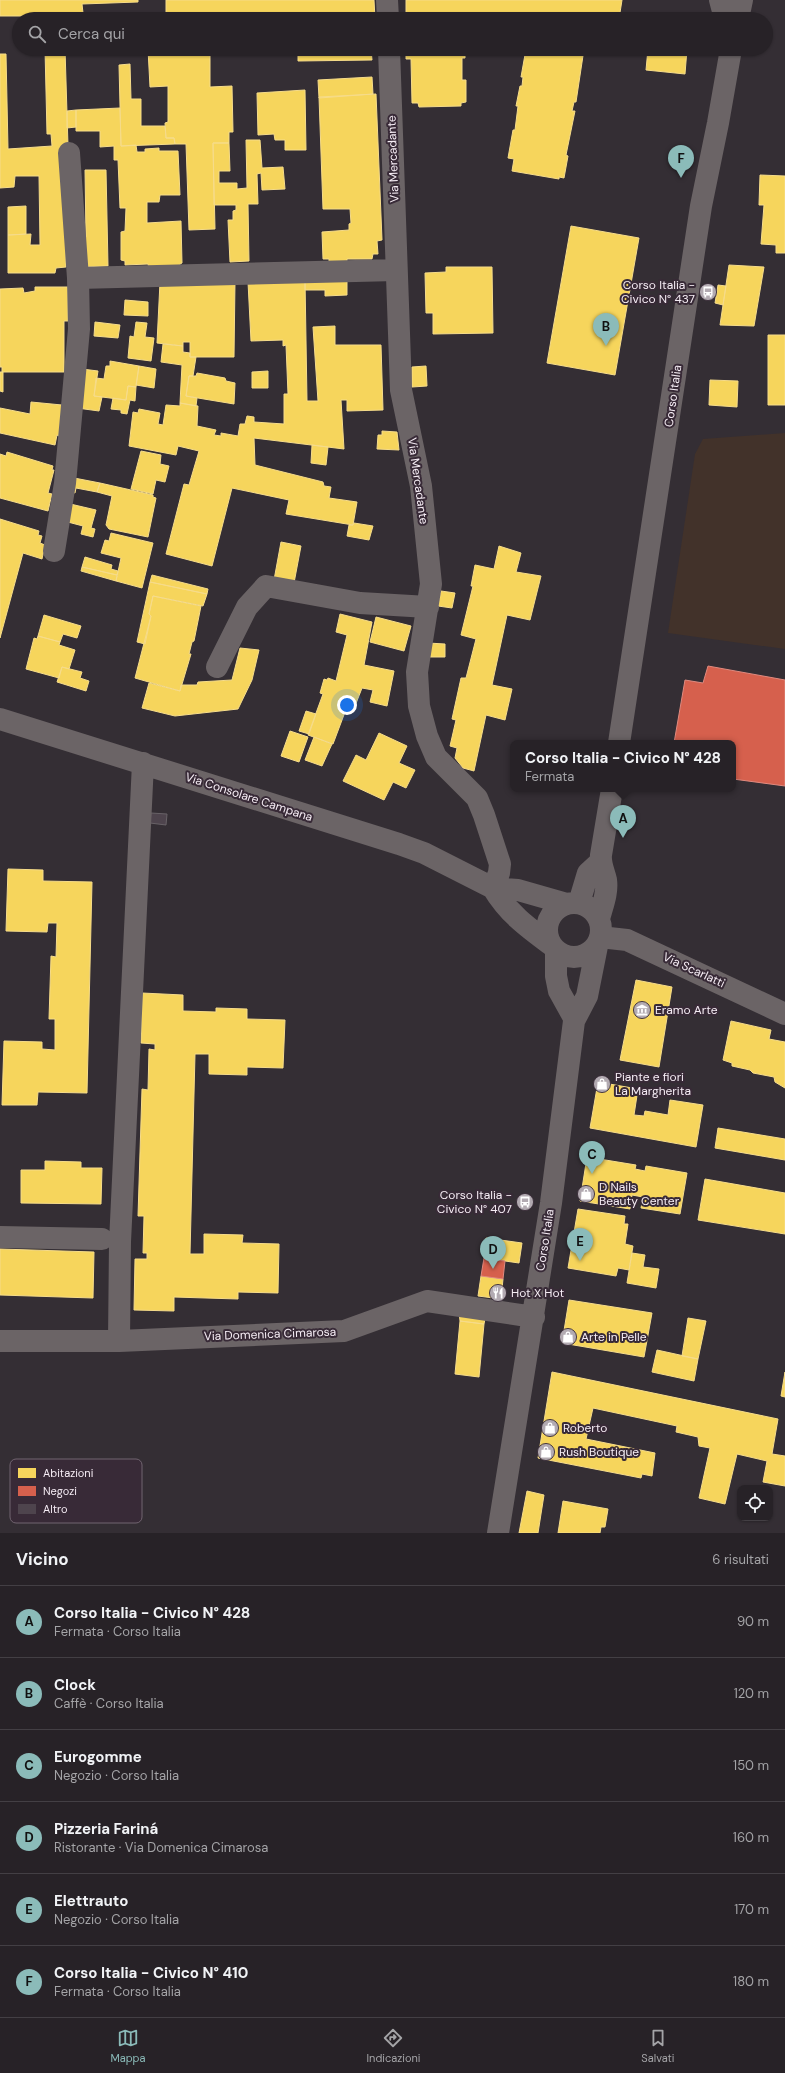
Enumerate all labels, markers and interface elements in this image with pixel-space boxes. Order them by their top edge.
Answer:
search box [12,12,773,56]
icon: search [26,23,48,45]
text: Cerca qui [58,24,125,44]
street label: Via Mercadante [383,115,403,203]
pin: F [668,145,694,178]
place label: Corso Italia - Civico N° 437 [621,277,695,307]
bus stop icon: Corso Italia - Civico N° 437 [698,282,718,302]
pin: B [593,313,619,346]
street label: Corso Italia [661,364,685,428]
street label: Via Mercadante [404,437,432,526]
your location [337,695,357,715]
popup [510,740,736,792]
text: Corso Italia - Civico N° 428 [525,748,721,768]
text: Fermata [525,768,574,785]
street label: Via Consolare Campana [183,769,315,825]
pin: A [610,805,636,838]
street label: Via Scarlatti [660,949,728,991]
museum icon: Eramo Arte [632,1000,652,1020]
place label: Eramo Arte [655,1002,718,1018]
place label: Piante e fiori La Margherita [615,1069,691,1099]
shop icon: Piante e fiori La Margherita [592,1074,612,1094]
pin: C [579,1141,605,1174]
place label: D Nails Beauty Center [599,1179,680,1209]
shop icon: D Nails Beauty Center [576,1184,596,1204]
place label: Corso Italia - Civico N° 407 [437,1187,512,1217]
bus stop icon: Corso Italia - Civico N° 407 [515,1192,535,1212]
street label: Corso Italia [532,1208,558,1272]
pin: E [567,1228,593,1261]
pin: D [480,1236,506,1269]
restaurant icon: Hot X Hot [488,1283,508,1303]
place label: Hot X Hot [511,1285,564,1301]
street label: Via Domenica Cimarosa [204,1324,336,1344]
shop icon: Arte in Pelle [558,1327,578,1347]
place label: Arte in Pelle [581,1329,647,1345]
shop icon: Roberto [540,1418,560,1438]
place label: Roberto [563,1420,607,1436]
shop icon: Rush Boutique [536,1442,556,1462]
place label: Rush Boutique [559,1444,639,1460]
legend [10,1459,142,1523]
text: Abitazioni [43,1466,93,1480]
text: Negozi [43,1484,77,1498]
map controls [737,1485,773,1521]
button: locate [737,1485,773,1521]
text: Altro [43,1502,67,1516]
text: Vicino [16,1548,69,1570]
text: 6 risultati [712,1551,769,1568]
text: Corso Italia - Civico N° 428 [54,1603,250,1623]
text: A [24,1613,34,1630]
text: 90 m [737,1613,769,1630]
text: Fermata · Corso Italia [54,1623,181,1640]
text: Clock [54,1675,96,1695]
text: B [25,1685,33,1702]
text: 120 m [734,1685,769,1702]
text: Caffè · Corso Italia [54,1695,164,1712]
text: Eurogomme [54,1747,142,1767]
text: C [24,1757,34,1774]
text: 150 m [733,1757,769,1774]
text: Negozio · Corso Italia [54,1767,179,1784]
text: Pizzeria Fariná [54,1819,158,1839]
text: D [24,1829,34,1846]
text: 160 m [733,1829,769,1846]
text: Ristorante · Via Domenica Cimarosa [54,1839,268,1856]
text: Elettrauto [54,1891,128,1911]
text: E [25,1901,33,1918]
text: 170 m [734,1901,769,1918]
text: Negozio · Corso Italia [54,1911,179,1928]
text: Corso Italia - Civico N° 410 [54,1963,248,1983]
text: F [25,1973,33,1990]
text: 180 m [733,1973,769,1990]
text: Fermata · Corso Italia [54,1983,181,2000]
tab: Mappa [111,2027,146,2065]
tab: Indicazioni [367,2027,420,2065]
tab: Salvati [641,2027,674,2065]

